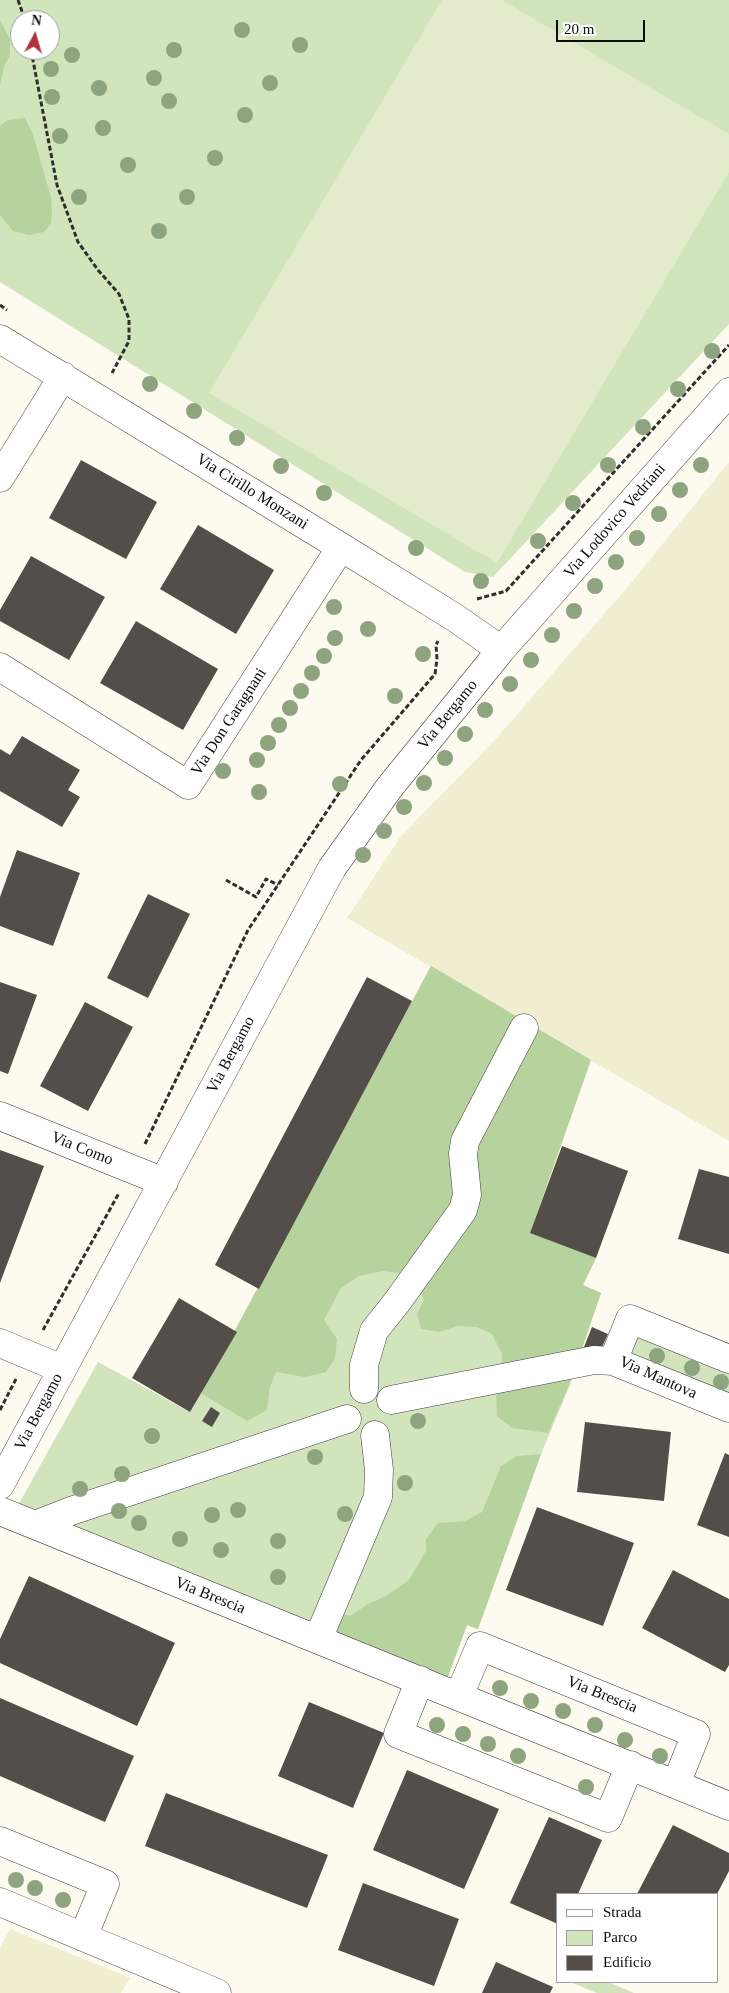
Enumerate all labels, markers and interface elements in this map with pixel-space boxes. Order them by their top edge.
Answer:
north arrow [10,10,60,60]
scale bar [559,10,648,42]
text: N [31,13,42,29]
text: 20 m [564,21,594,37]
street label: Via Cirillo Monzani [192,450,312,534]
street label: Via Lodovico Vedriani [560,460,670,582]
street label: Via Don Garagnani [187,665,271,779]
street label: Via Bergamo [414,676,482,754]
street label: Via Bergamo [203,1013,259,1097]
street label: Via Como [48,1128,116,1170]
street label: Via Mantova [616,1352,700,1404]
street label: Via Bergamo [11,1370,67,1454]
street label: Via Brescia [172,1573,248,1619]
street label: Via Brescia [564,1672,640,1718]
legend [556,1893,719,1983]
text: Strada [603,1904,641,1920]
text: Parco [603,1929,637,1945]
text: Edificio [603,1954,651,1970]

